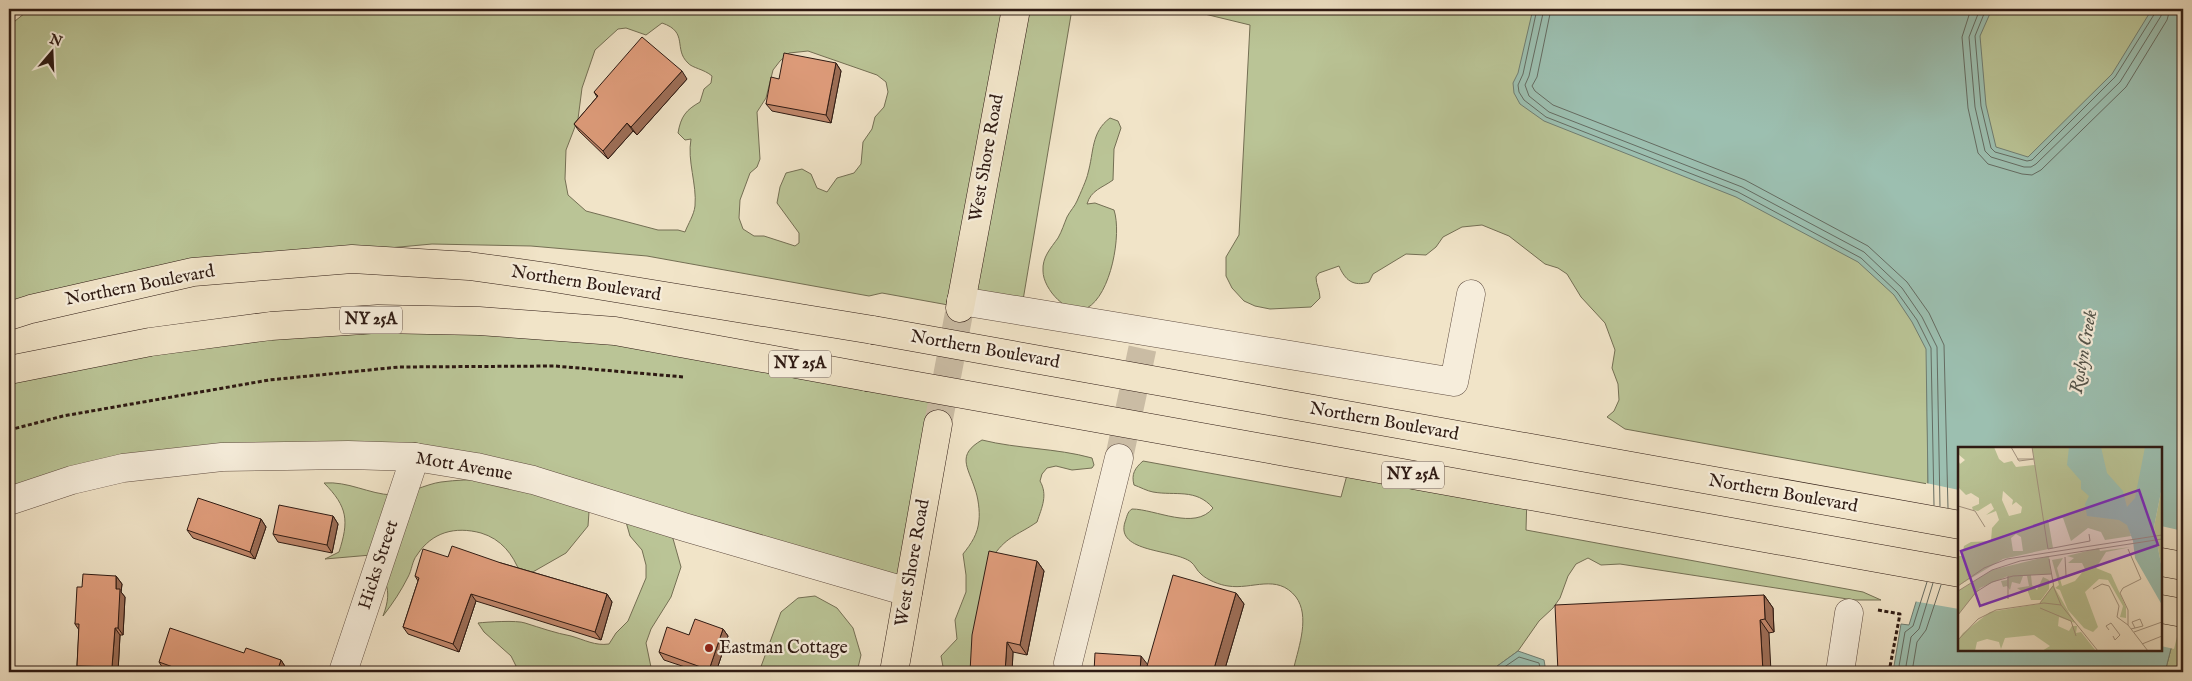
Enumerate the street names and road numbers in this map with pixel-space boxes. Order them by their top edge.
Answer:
street label: West Shore Road [964,92,1010,223]
street label: Northern Boulevard [64,260,217,312]
street label: Northern Boulevard [509,261,663,307]
road number: NY 25A [340,306,402,334]
street label: Northern Boulevard [908,326,1062,375]
road number: NY 25A [769,350,831,378]
street label: Northern Boulevard [1307,398,1461,447]
street label: Mott Avenue [414,447,514,487]
road number: NY 25A [1382,462,1444,488]
street label: Northern Boulevard [1706,470,1860,519]
street label: West Shore Road [890,497,936,628]
street label: Hicks Street [354,517,404,613]

